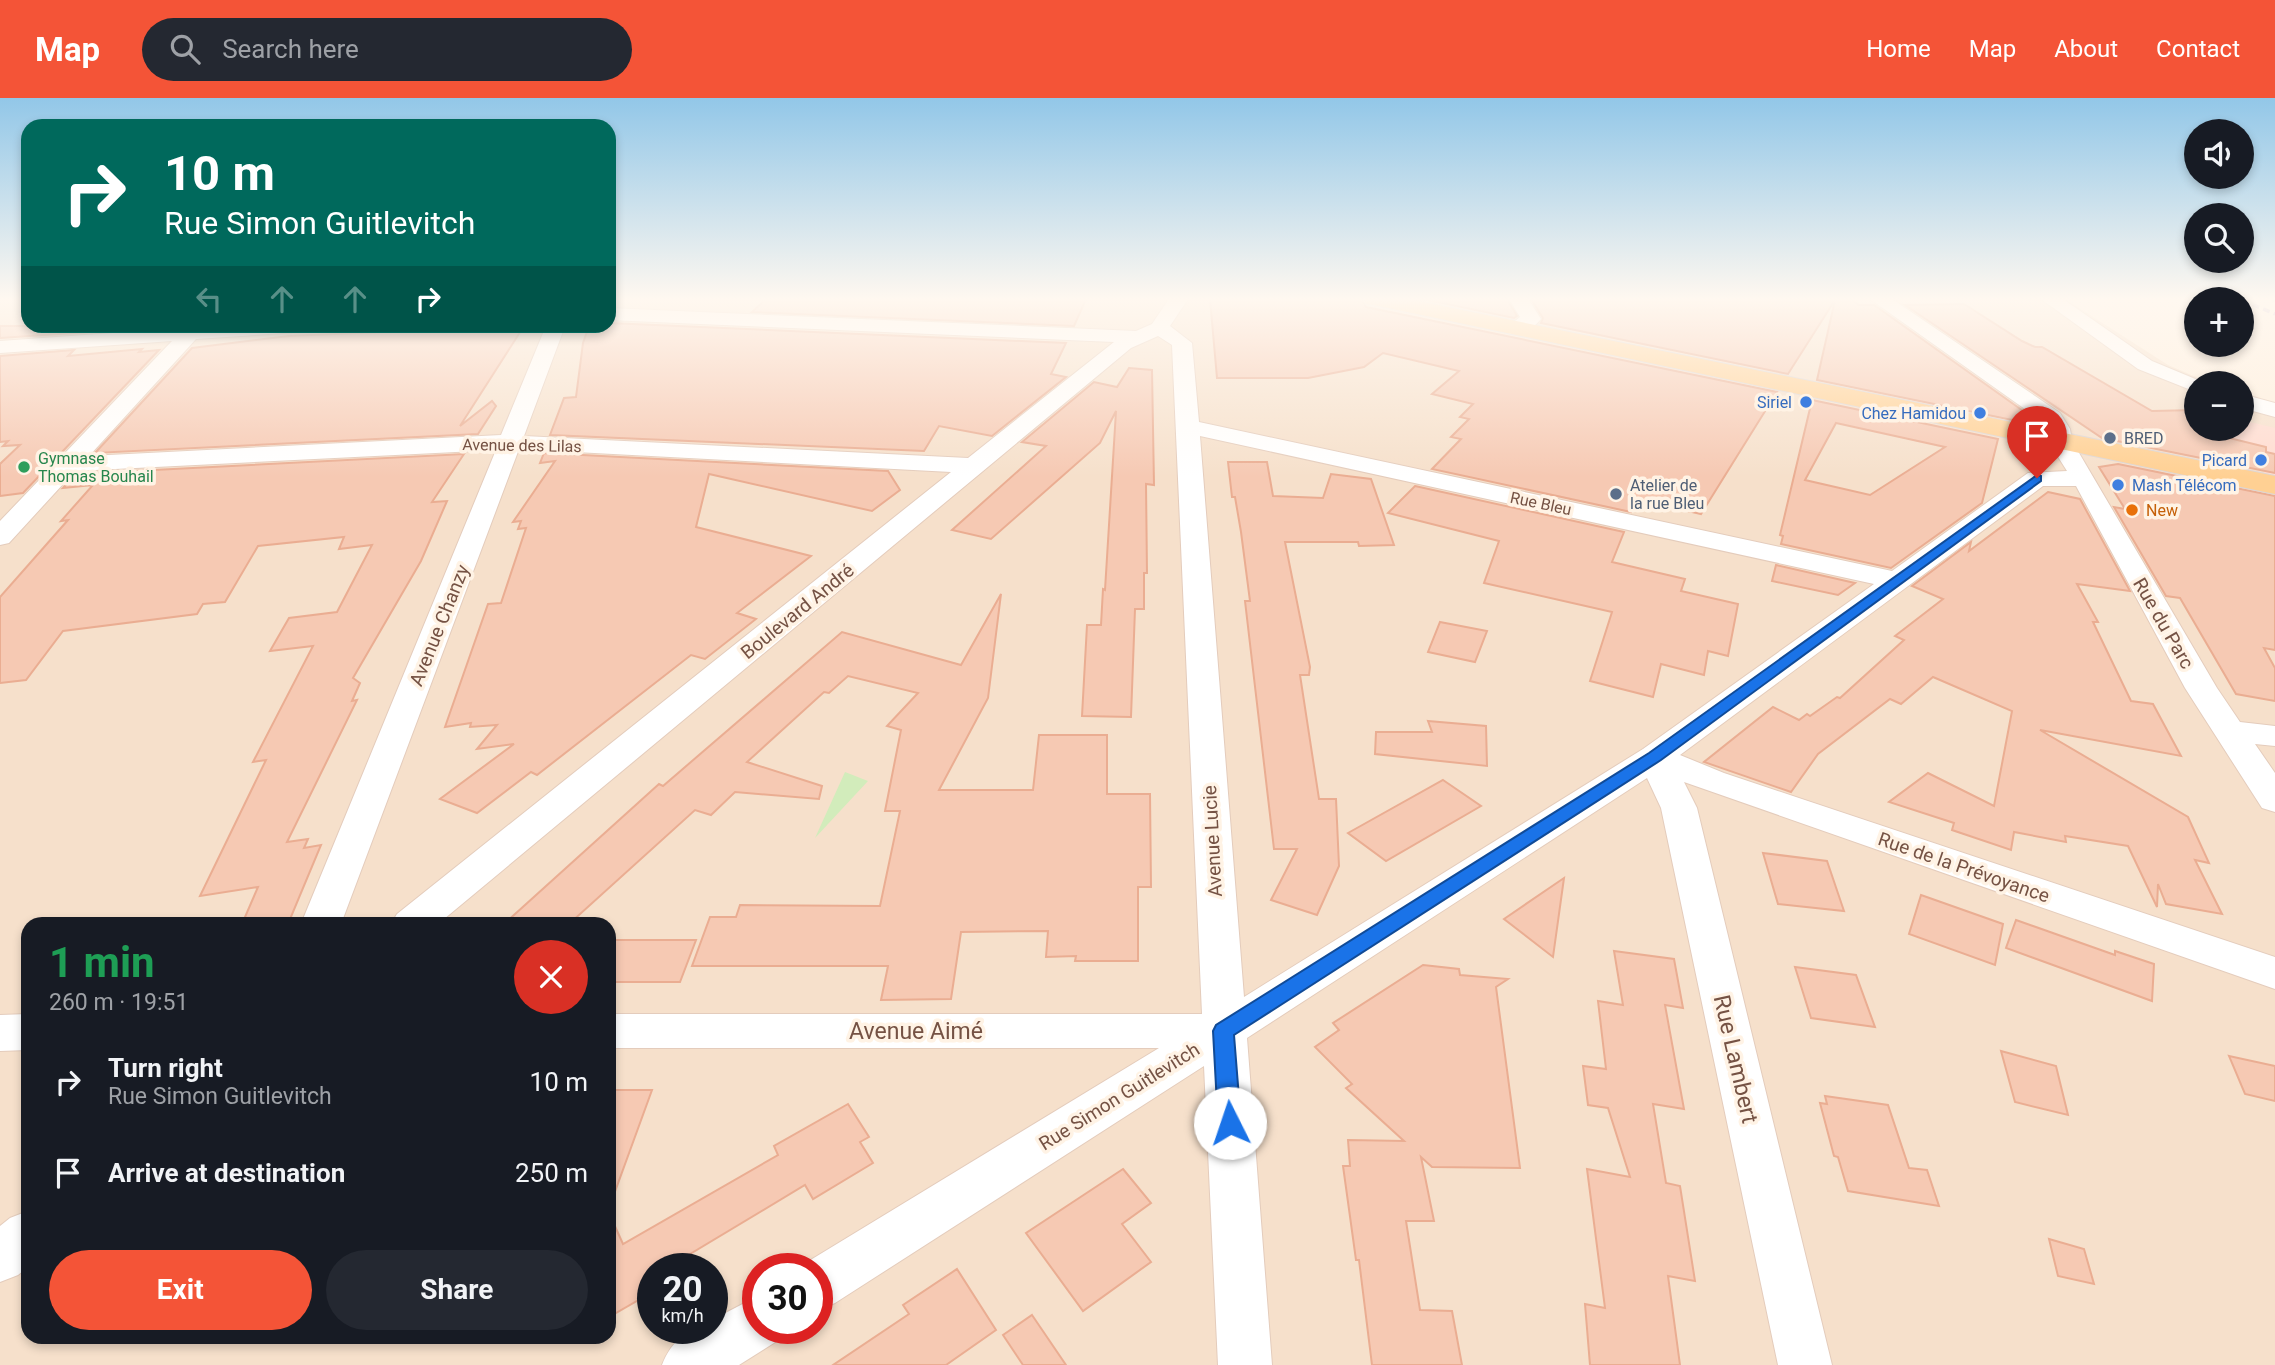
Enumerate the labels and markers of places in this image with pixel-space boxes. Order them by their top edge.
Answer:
place label: Siriel [1757,393,1792,412]
marker: Siriel [1798,394,1814,410]
place label: Chez Hamidou [1861,404,1966,423]
marker: Chez Hamidou [1972,405,1988,421]
pin [2007,406,2067,478]
place label: BRED [2124,429,2163,448]
marker: BRED [2102,430,2118,446]
place label: Gymnase Thomas Bouhail [38,449,154,486]
place label: Picard [2202,451,2247,470]
marker: Picard [2253,452,2269,468]
marker: Gymnase Thomas Bouhail [16,459,32,475]
place label: Atelier de la rue Bleu [1630,476,1704,513]
place label: Mash Télécom [2132,476,2237,495]
marker: Mash Télécom [2110,477,2126,493]
marker: Atelier de la rue Bleu [1608,486,1624,502]
place label: New [2146,501,2178,520]
marker: New [2124,502,2140,518]

